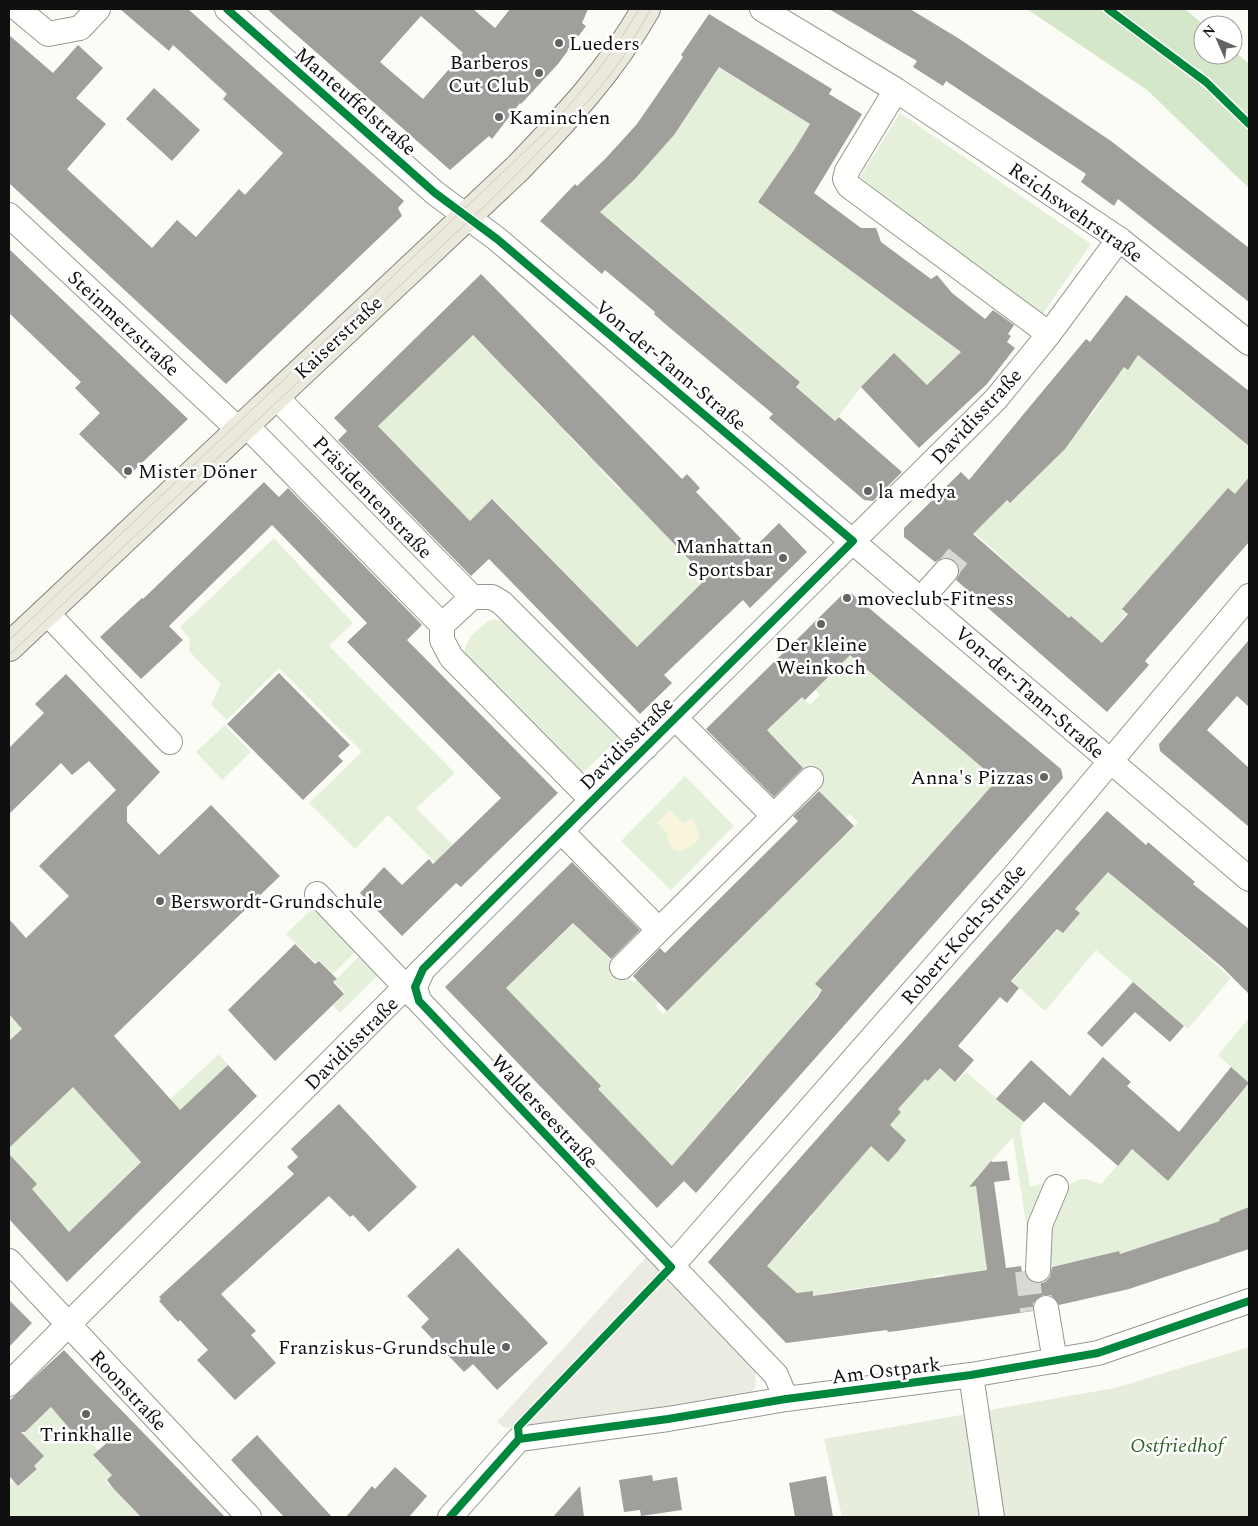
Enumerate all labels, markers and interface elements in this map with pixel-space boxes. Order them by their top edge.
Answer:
north arrow [1193,15,1243,65]
text: N [1198,20,1221,43]
place label: Lueders [569,29,640,59]
marker: Lueders [553,37,565,49]
street label: Manteuffelstraße [288,40,423,163]
place label: Barberos Cut Club [448,48,529,101]
marker: Barberos Cut Club [533,67,545,79]
place label: Kaminchen [509,103,610,133]
marker: Kaminchen [493,111,505,123]
street label: Reichswehrstraße [1002,155,1149,271]
street label: Steinmetzstraße [60,263,186,384]
street label: Kaiserstraße [288,289,390,387]
street label: Von-der-Tann-Straße [588,293,753,438]
street label: Davidisstraße [924,362,1029,472]
street label: Präsidentenstraße [305,429,439,566]
place label: Mister Döner [138,457,257,487]
marker: Mister Döner [122,465,134,477]
place label: la medya [878,477,956,507]
marker: la medya [862,485,874,497]
place label: Manhattan Sportsbar [676,532,773,585]
marker: Manhattan Sportsbar [777,552,789,564]
place label: moveclub-Fitness [857,584,1014,614]
marker: moveclub-Fitness [841,592,853,604]
marker: Der kleine Weinkoch [815,618,827,630]
street label: Von-der-Tann-Straße [948,619,1111,766]
place label: Der kleine Weinkoch [775,630,867,683]
street label: Davidisstraße [573,690,681,798]
place label: Anna's Pizzas [911,763,1034,793]
marker: Anna's Pizzas [1038,771,1050,783]
street label: Robert-Koch-Straße [894,857,1034,1012]
place label: Berswordt-Grundschule [170,887,383,917]
marker: Berswordt-Grundschule [154,895,166,907]
street label: Davidisstraße [298,990,406,1098]
street label: Walderseestraße [483,1048,605,1176]
place label: Franziskus-Grundschule [278,1333,496,1363]
marker: Franziskus-Grundschule [500,1341,512,1353]
street label: Roonstraße [83,1343,174,1438]
street label: Am Ostpark [830,1349,942,1393]
marker: Trinkhalle [80,1408,92,1420]
place label: Trinkhalle [40,1420,132,1450]
park label: Ostfriedhof [1130,1431,1227,1461]

